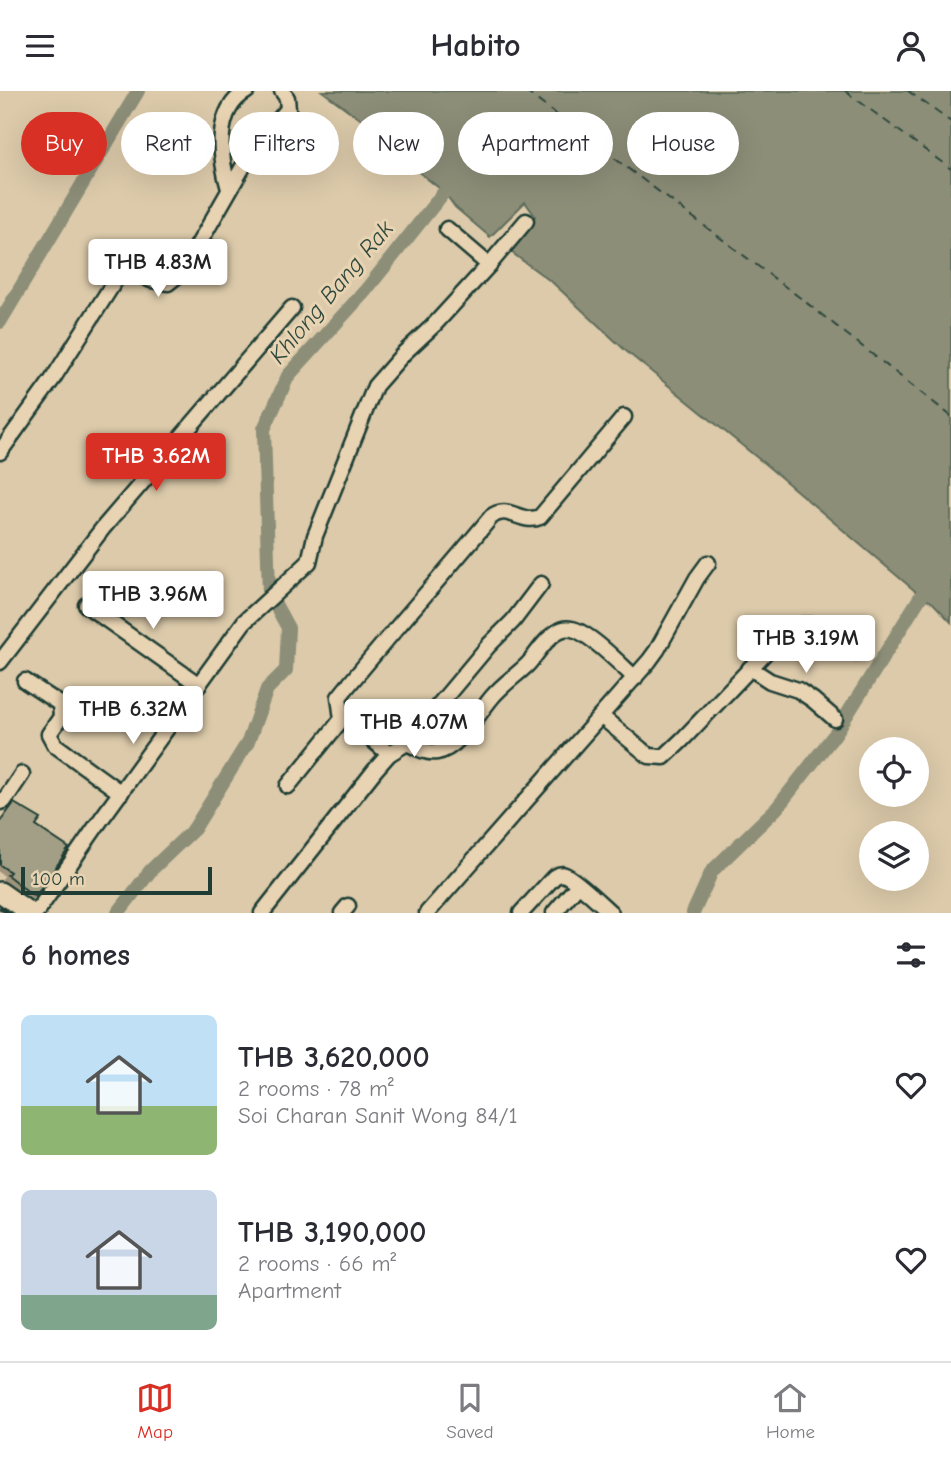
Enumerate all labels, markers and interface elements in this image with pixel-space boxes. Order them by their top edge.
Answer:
icon: menu [21,27,59,65]
text: Habito [431,27,520,64]
icon: person [892,27,930,65]
chip: Buy [21,112,107,175]
chip: Rent [121,112,215,175]
chip: Filters [229,112,339,175]
chip: New [353,112,444,175]
chip: Apartment [458,112,613,175]
chip: House [627,112,739,175]
water label: Khlong Bang Rak [263,215,399,369]
pin: THB 4.83M [78,239,238,299]
text: THB 4.83M [104,248,212,275]
pin: THB 3.62M [76,433,236,493]
text: THB 3.62M [102,442,210,469]
pin: THB 3.96M [73,571,233,631]
text: THB 3.96M [99,580,207,607]
pin: THB 3.19M [726,615,886,675]
text: THB 3.19M [753,624,859,651]
pin: THB 6.32M [53,687,213,746]
text: THB 6.32M [79,695,187,722]
pin: THB 4.07M [334,699,494,759]
text: THB 4.07M [360,708,468,735]
map controls [859,737,929,891]
button: locate [859,737,929,807]
button: layers [859,821,929,891]
scale bar [21,864,212,896]
text: 100 m [32,868,85,890]
icon: filters [892,936,930,974]
text: 6 homes [21,938,130,973]
text: THB 3,620,000 [238,1040,430,1075]
icon: home [77,1043,161,1127]
icon: heart [892,1066,930,1104]
text: 2 rooms · 78 m² [238,1075,394,1102]
text: Soi Charan Sanit Wong 84/1 [238,1102,518,1129]
text: THB 3,190,000 [238,1215,427,1250]
icon: home [77,1218,161,1302]
icon: heart [892,1241,930,1279]
text: 2 rooms · 66 m² [238,1250,396,1277]
text: Apartment [238,1277,341,1304]
tab: Map [136,1379,174,1443]
tab: Saved [446,1379,494,1443]
tab: Home [766,1379,815,1443]

